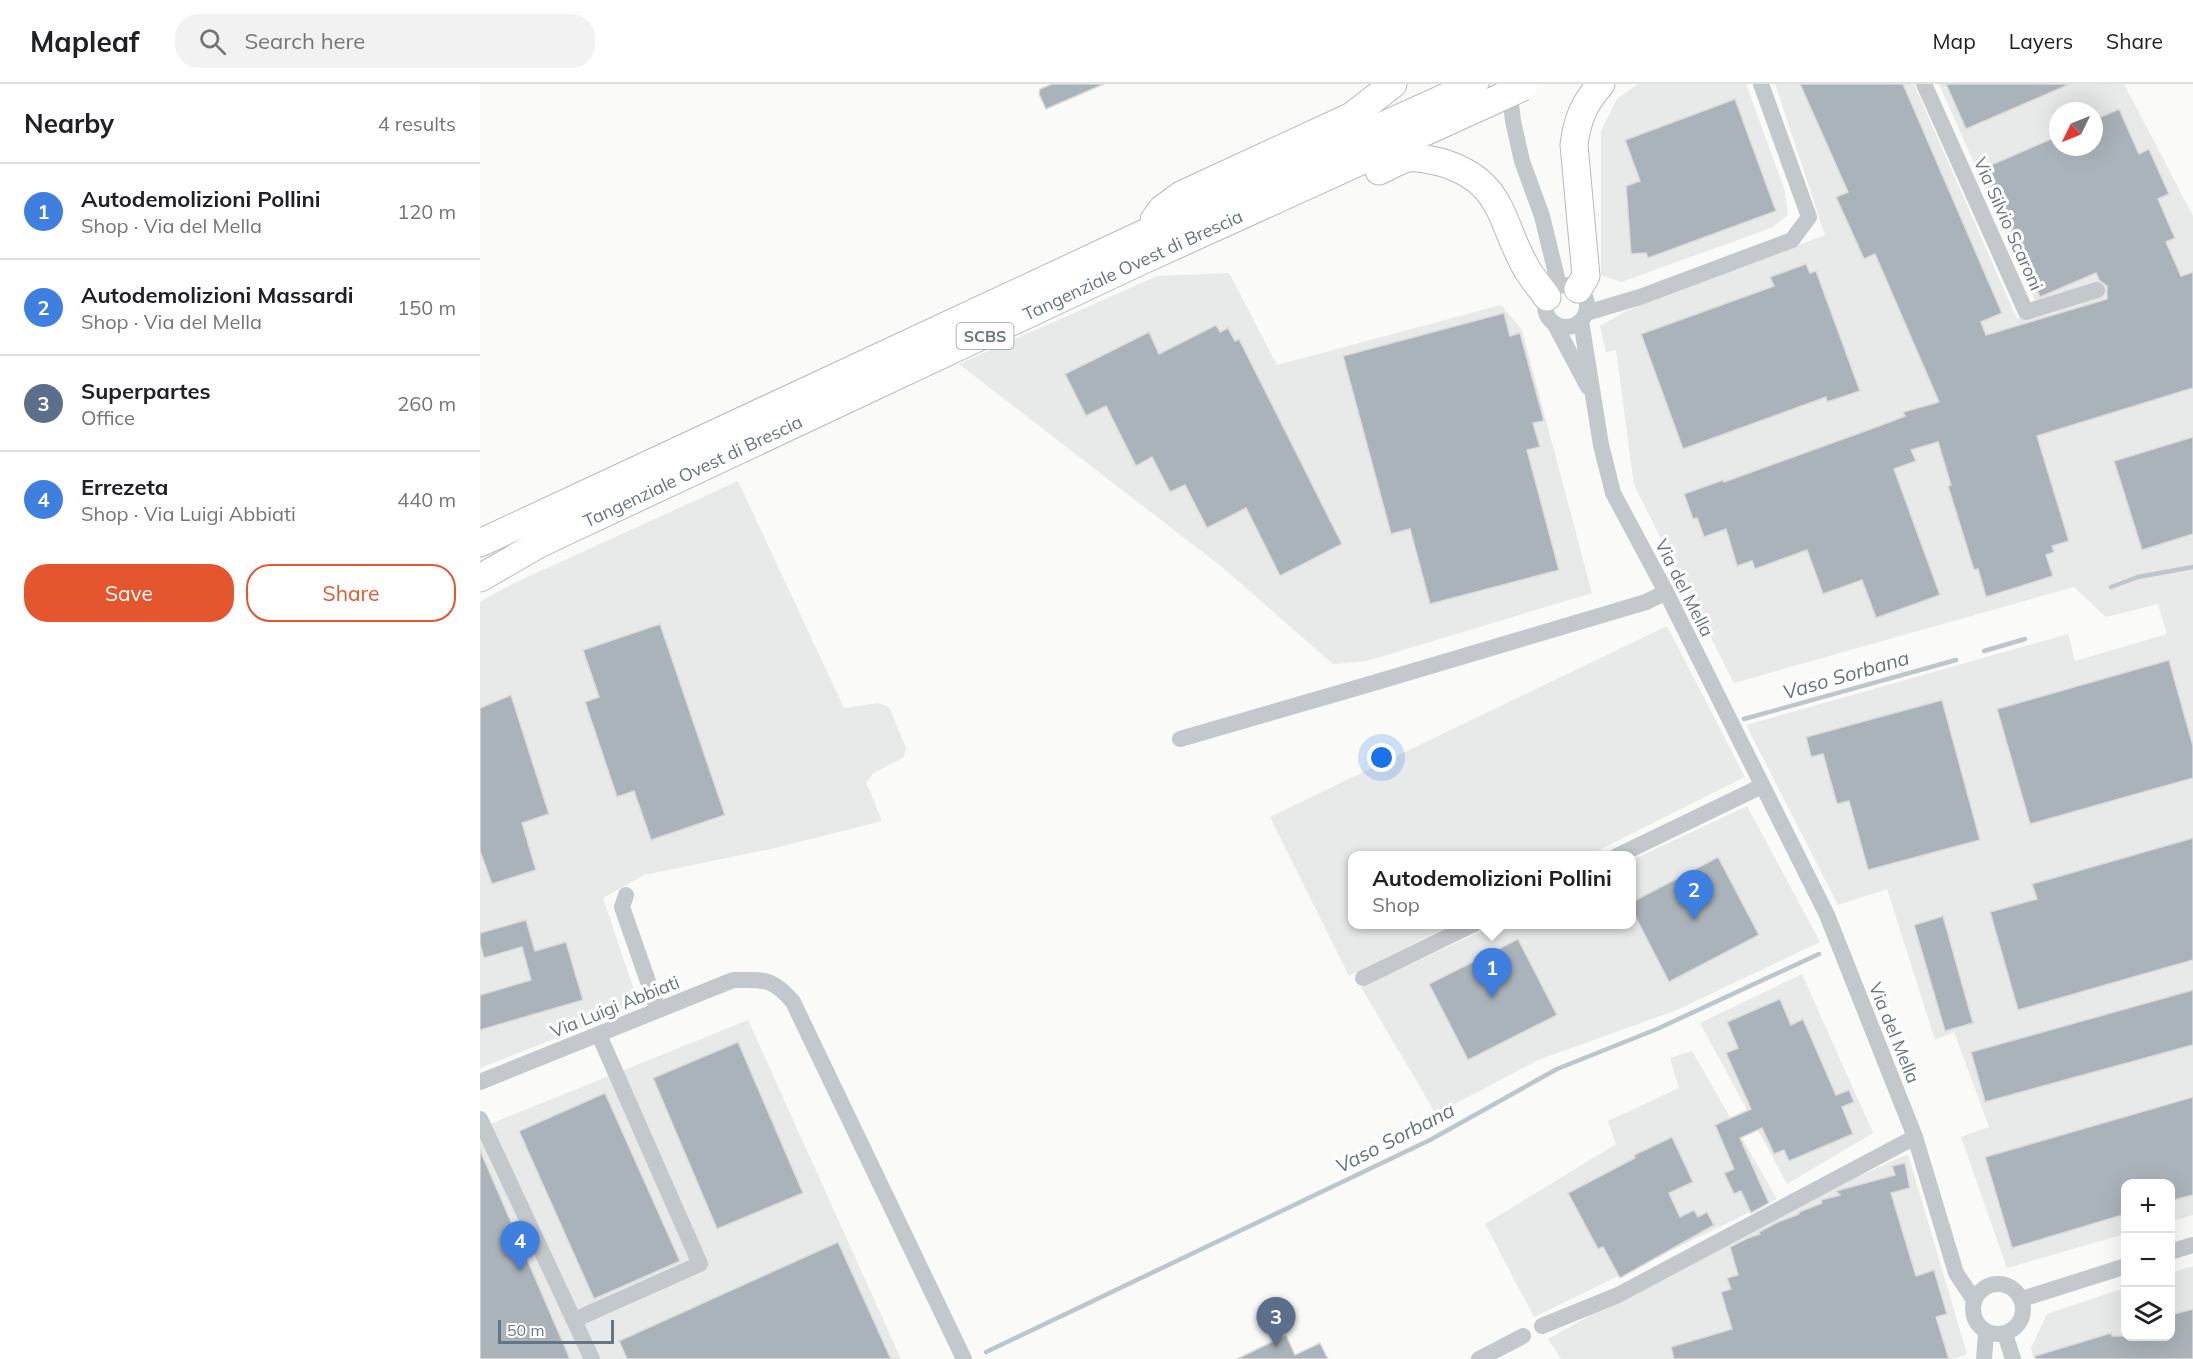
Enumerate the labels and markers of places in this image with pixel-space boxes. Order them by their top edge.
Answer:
pin: 2 [1674,870,1714,920]
pin: 1 [1472,948,1512,998]
pin: 4 [500,1222,540,1271]
pin: 3 [1256,1298,1296,1347]

